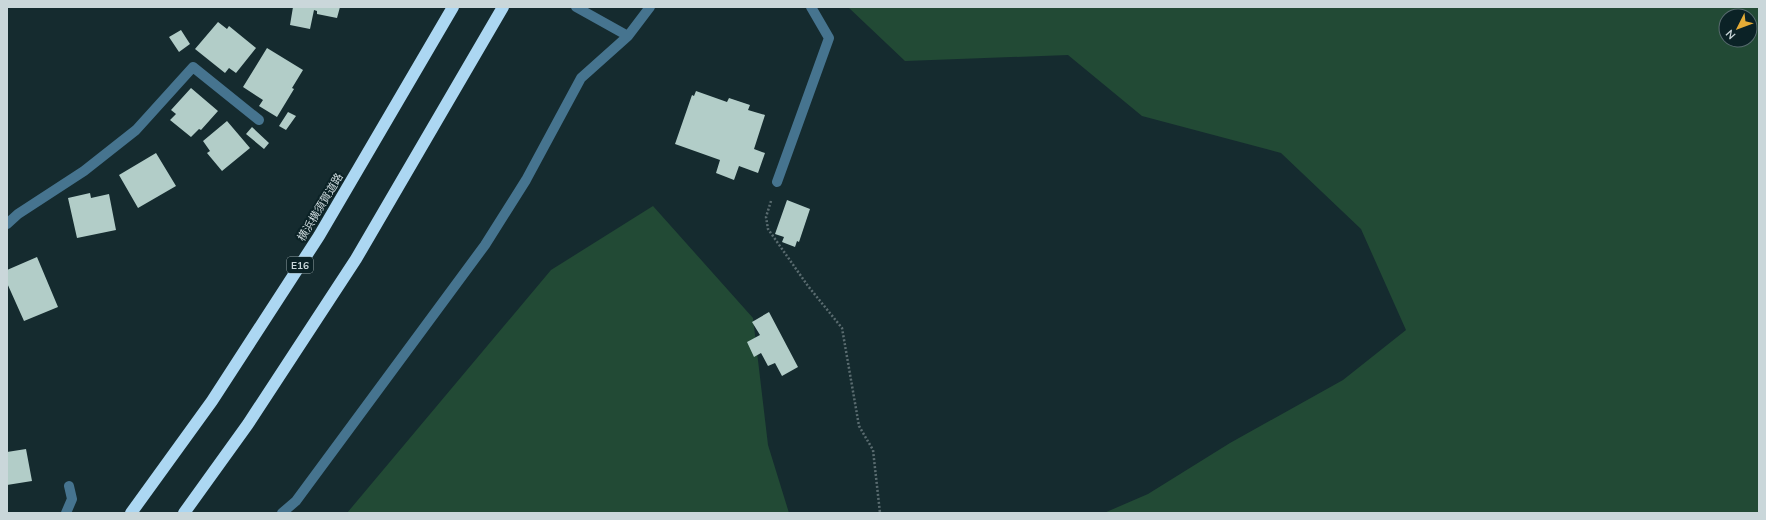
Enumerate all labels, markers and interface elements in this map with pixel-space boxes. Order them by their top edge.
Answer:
north arrow [1718,8,1758,48]
text: N [1723,27,1739,42]
street label: 横浜横須賀道路 [294,170,346,244]
road number: E16 [287,257,313,273]

